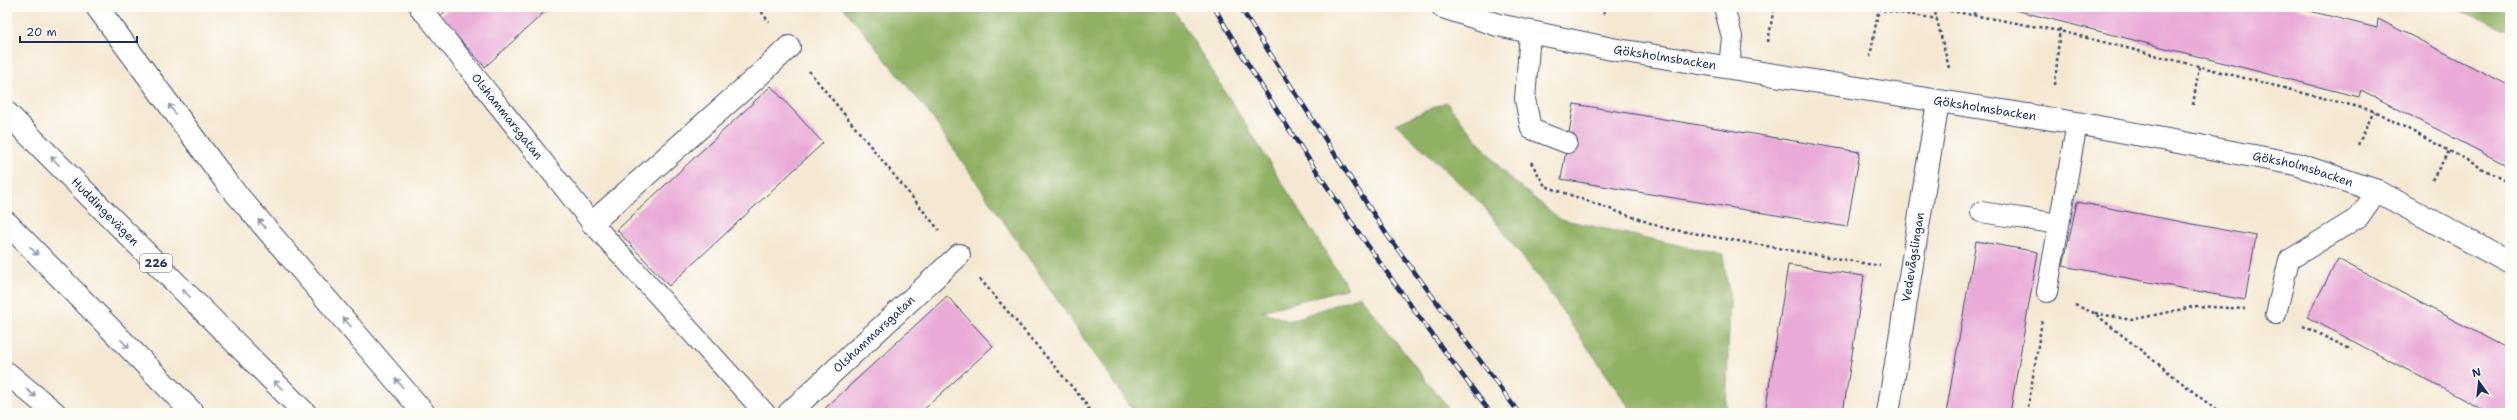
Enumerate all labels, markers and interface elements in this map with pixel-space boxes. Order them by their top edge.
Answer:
scale bar [20,18,137,44]
text: 20 m [26,24,57,40]
street label: Göksholmsbacken [1612,41,1717,73]
street label: Olshammarsgatan [468,70,547,163]
street label: Göksholmsbacken [1932,92,2037,124]
one-way arrow [168,104,176,115]
street label: Göksholmsbacken [2251,148,2355,191]
one-way arrow [50,156,60,166]
street label: Huddingevägen [68,174,142,249]
street label: Vedevågslingan [1898,211,1928,303]
one-way arrow [258,218,267,229]
one-way arrow [29,246,39,256]
road number: 226 [140,254,172,272]
one-way arrow [181,288,191,298]
street label: Olshammarsgatan [830,292,918,376]
one-way arrow [343,317,352,327]
one-way arrow [120,339,130,349]
north arrow [2459,362,2499,402]
text: N [2470,364,2483,381]
one-way arrow [394,378,403,388]
one-way arrow [273,380,283,390]
one-way arrow [26,389,37,398]

